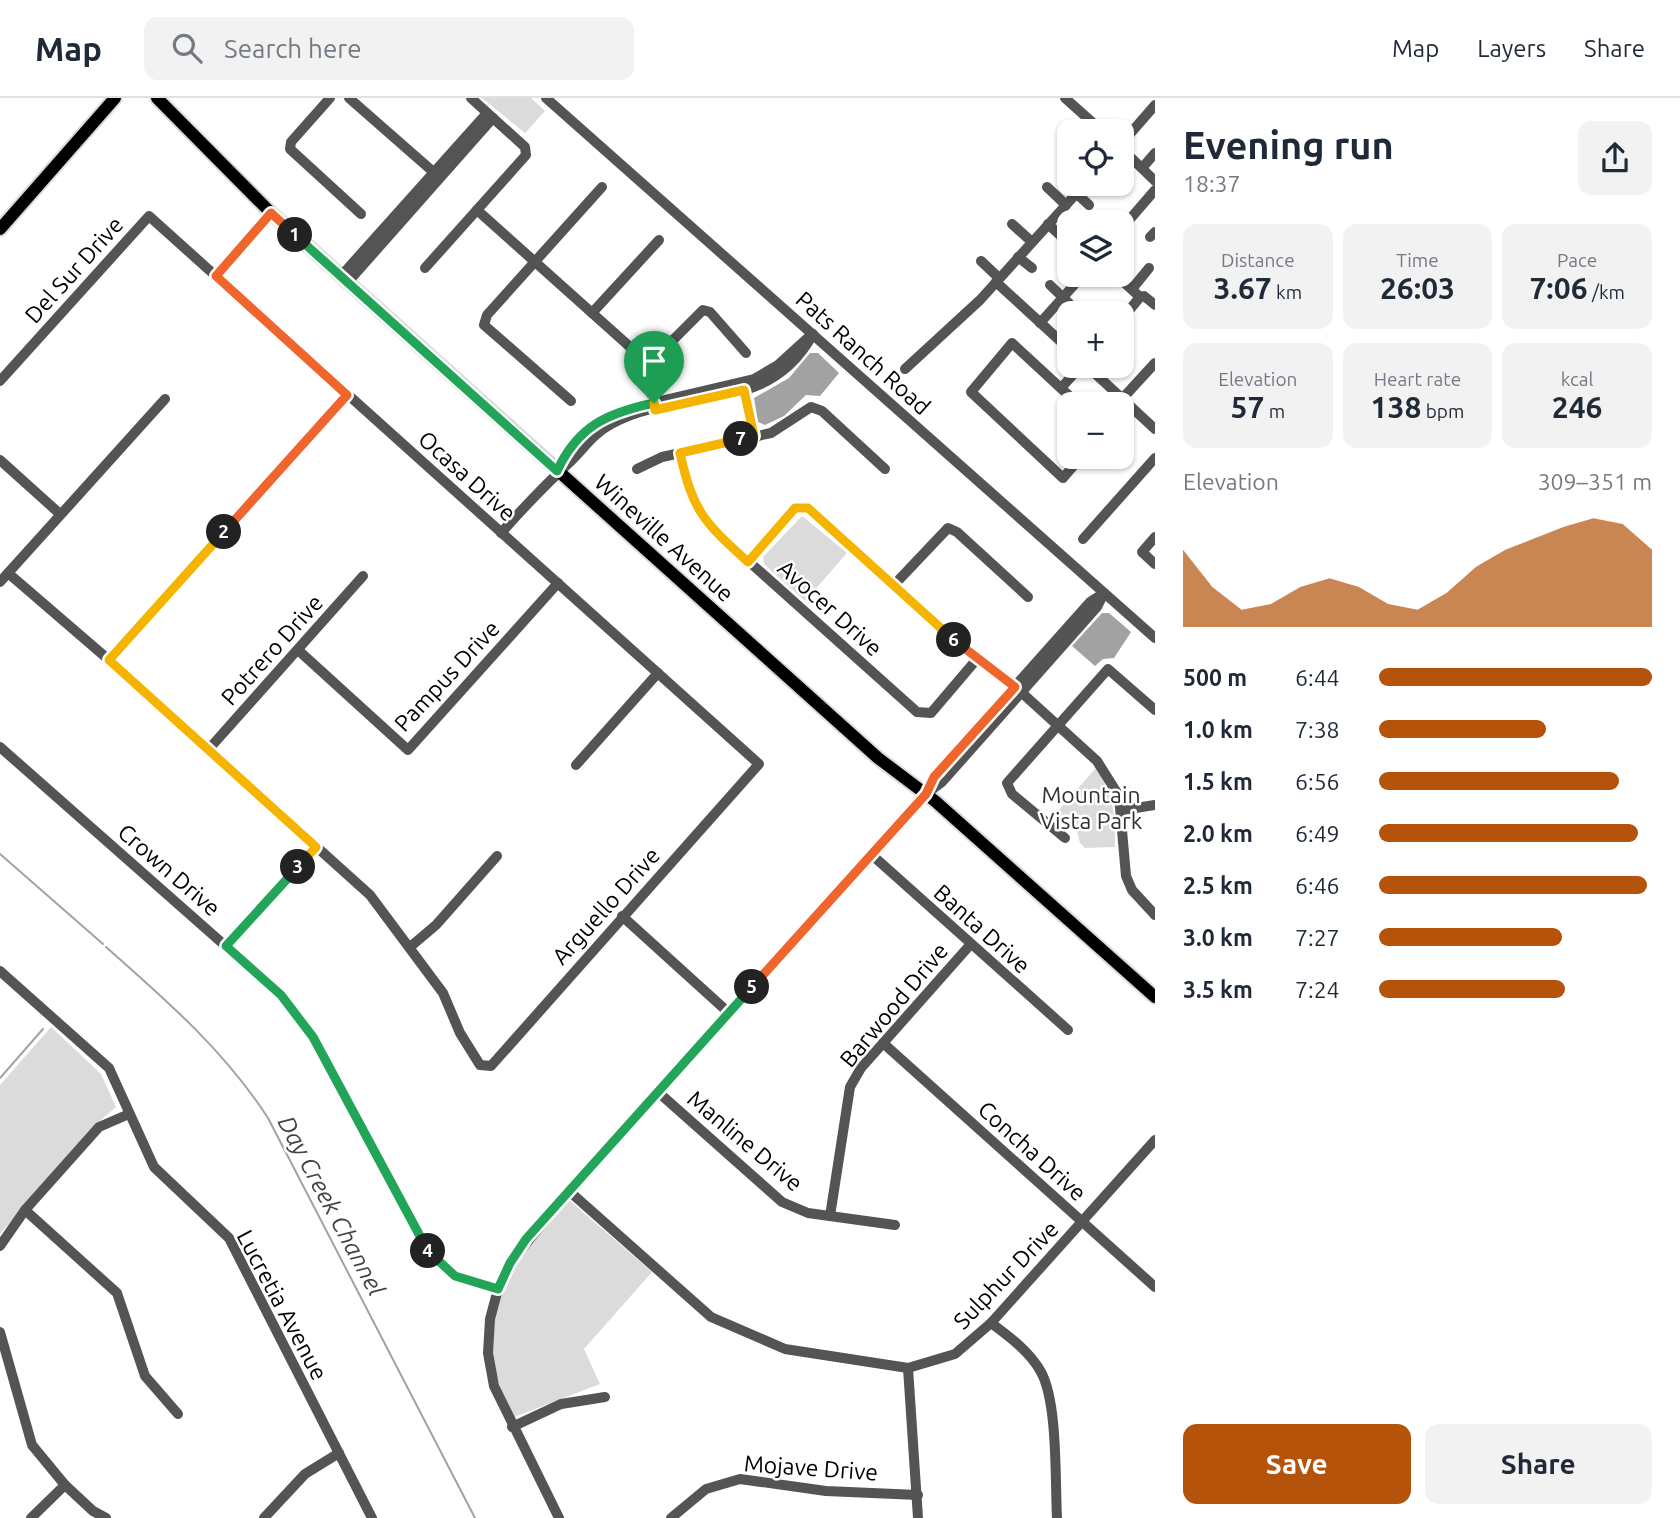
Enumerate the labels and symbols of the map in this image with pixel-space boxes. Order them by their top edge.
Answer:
street label: Del Sur Drive [20,212,128,328]
pin: 1 [278,218,312,252]
street label: Pats Ranch Road [791,286,935,419]
pin [624,331,684,403]
pin: 7 [724,422,758,456]
street label: Ocasa Drive [414,426,521,526]
street label: Wineville Avenue [590,469,739,606]
pin: 2 [206,514,242,550]
street label: Avocer Drive [773,555,887,661]
street label: Potrero Drive [216,590,327,710]
street label: Pampus Drive [389,615,504,736]
pin: 6 [936,622,972,658]
park label: Mountain Vista Park [1040,782,1143,833]
street label: Crown Drive [113,819,225,921]
street label: Arguello Drive [547,842,664,969]
pin: 3 [280,850,316,884]
street label: Banta Drive [929,879,1035,978]
street label: Barwood Drive [835,938,953,1071]
pin: 5 [734,970,770,1004]
street label: Manline Drive [683,1085,808,1196]
street label: Concha Drive [973,1096,1091,1205]
water label: Day Creek Channel [273,1111,390,1301]
street label: Sulphur Drive [948,1216,1063,1333]
street label: Lucretia Avenue [232,1226,332,1384]
pin: 4 [410,1234,446,1268]
street label: Mojave Drive [743,1450,879,1485]

